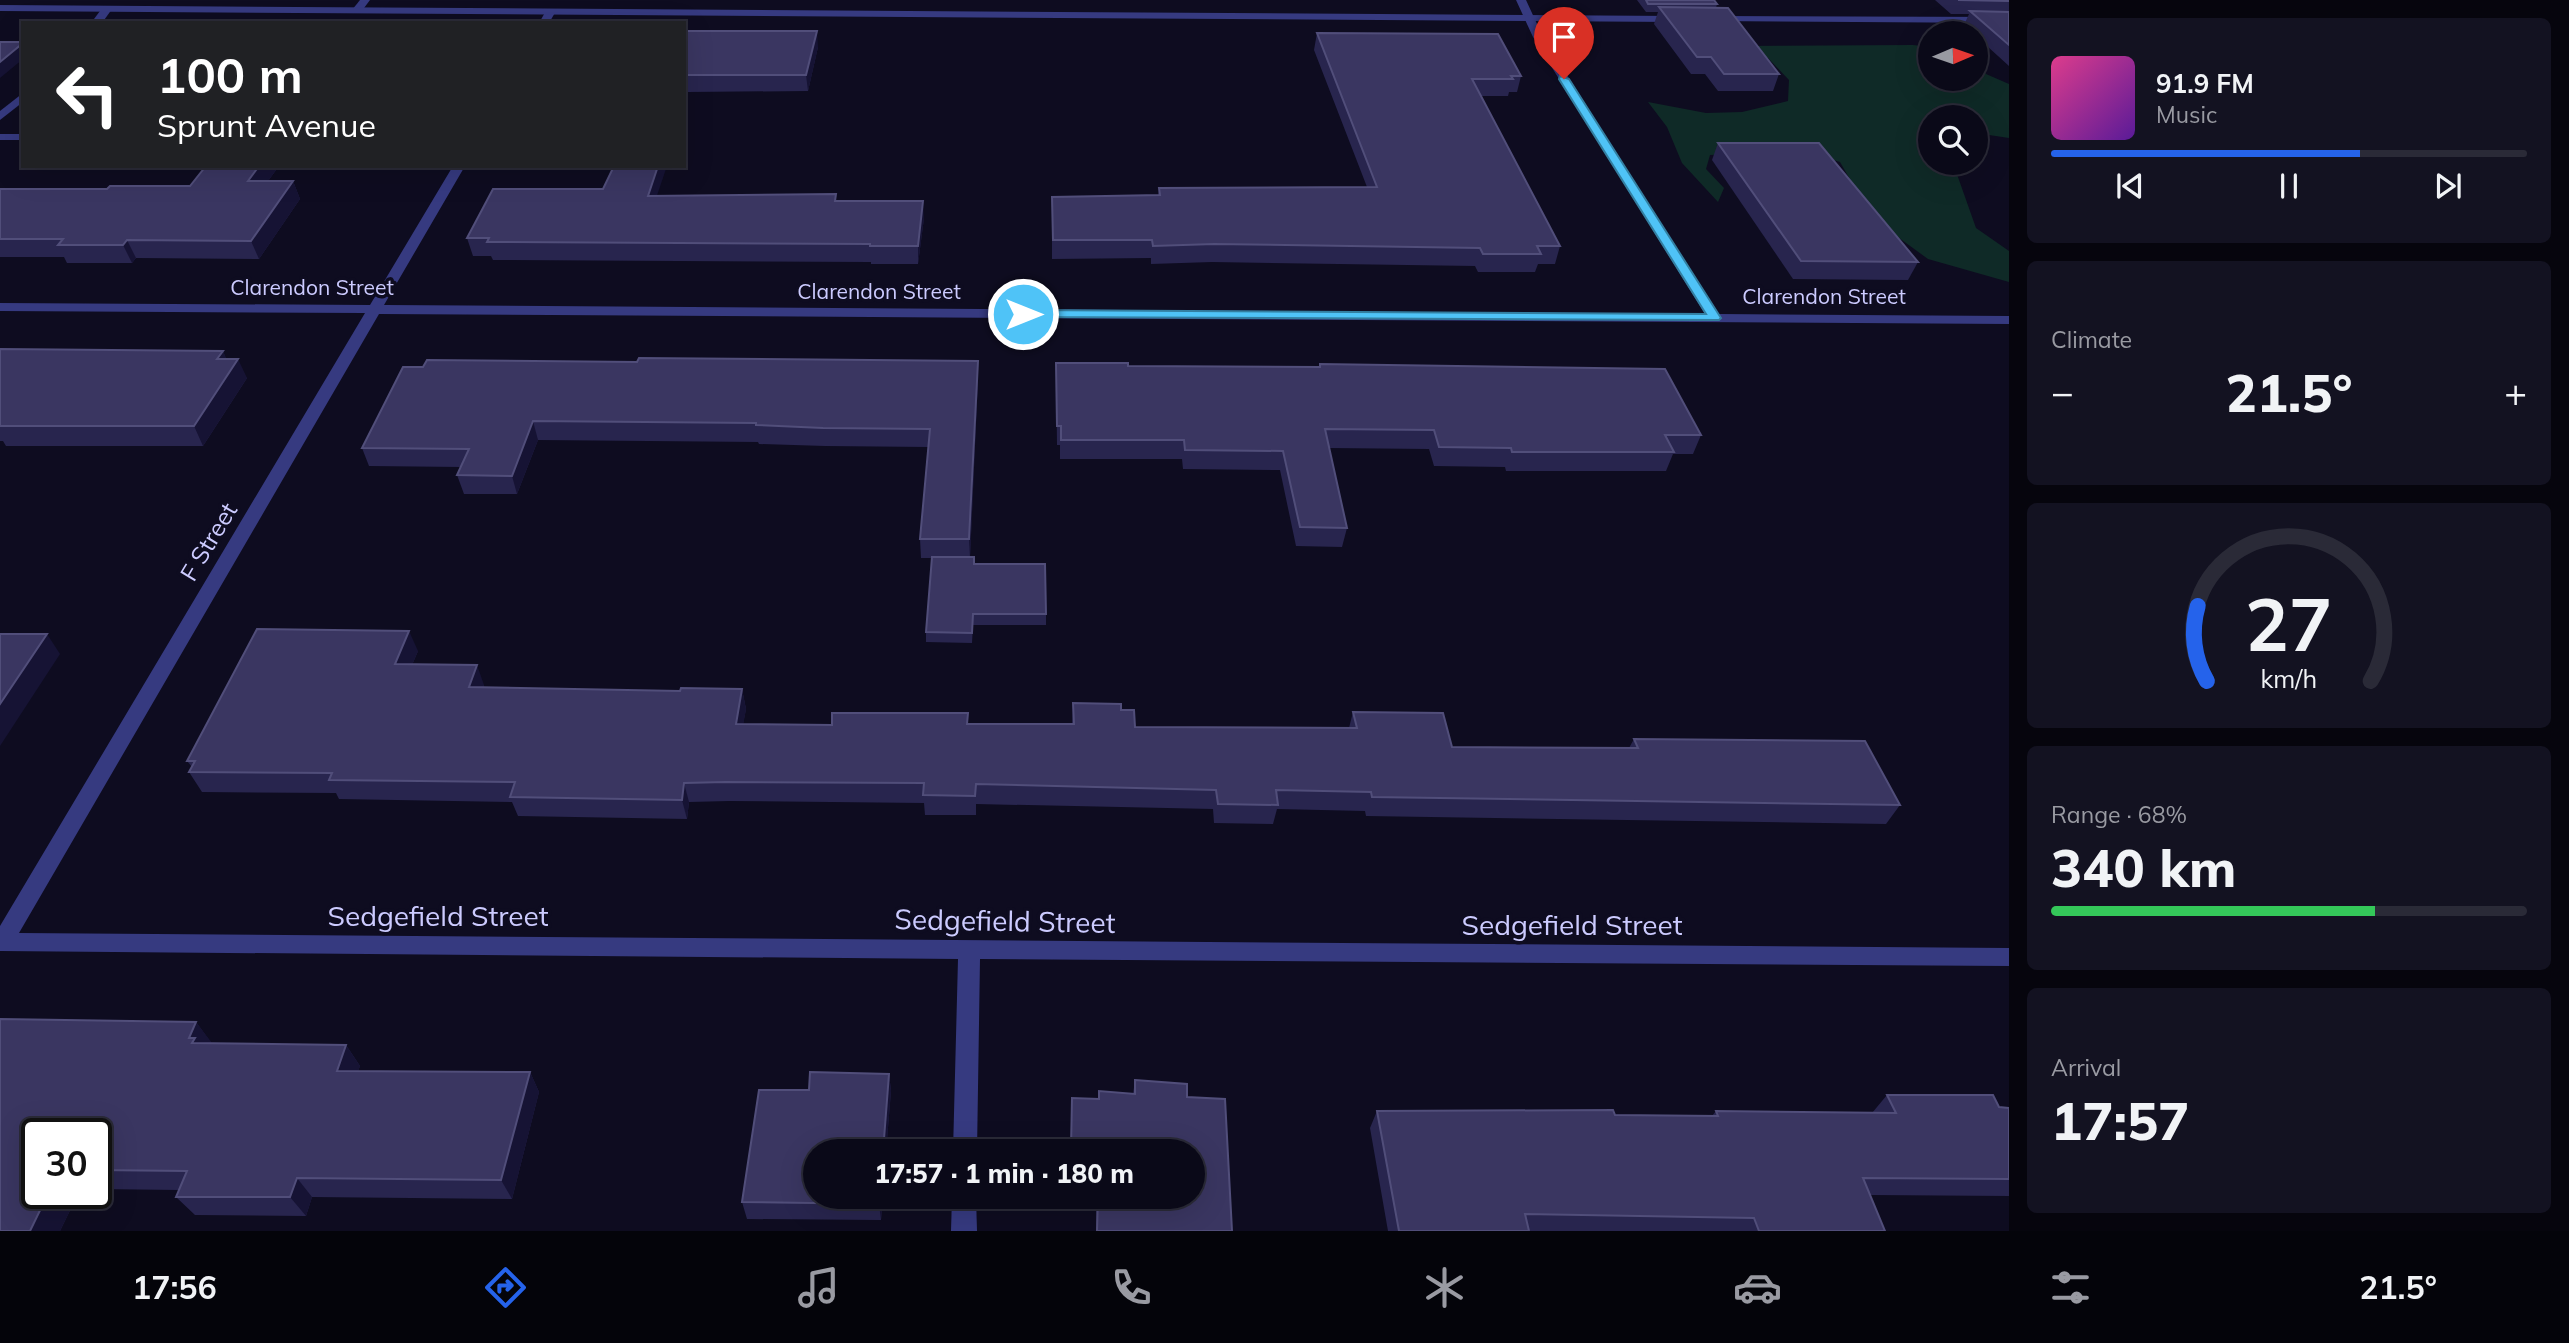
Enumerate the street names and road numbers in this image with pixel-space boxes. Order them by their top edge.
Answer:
street label: Clarendon Street [230,274,394,300]
street label: Clarendon Street [797,278,961,304]
street label: Clarendon Street [1742,283,1906,309]
street label: F Street [173,497,243,586]
street label: Sedgefield Street [327,898,549,933]
street label: Sedgefield Street [894,901,1116,940]
street label: Sedgefield Street [1461,907,1683,942]

